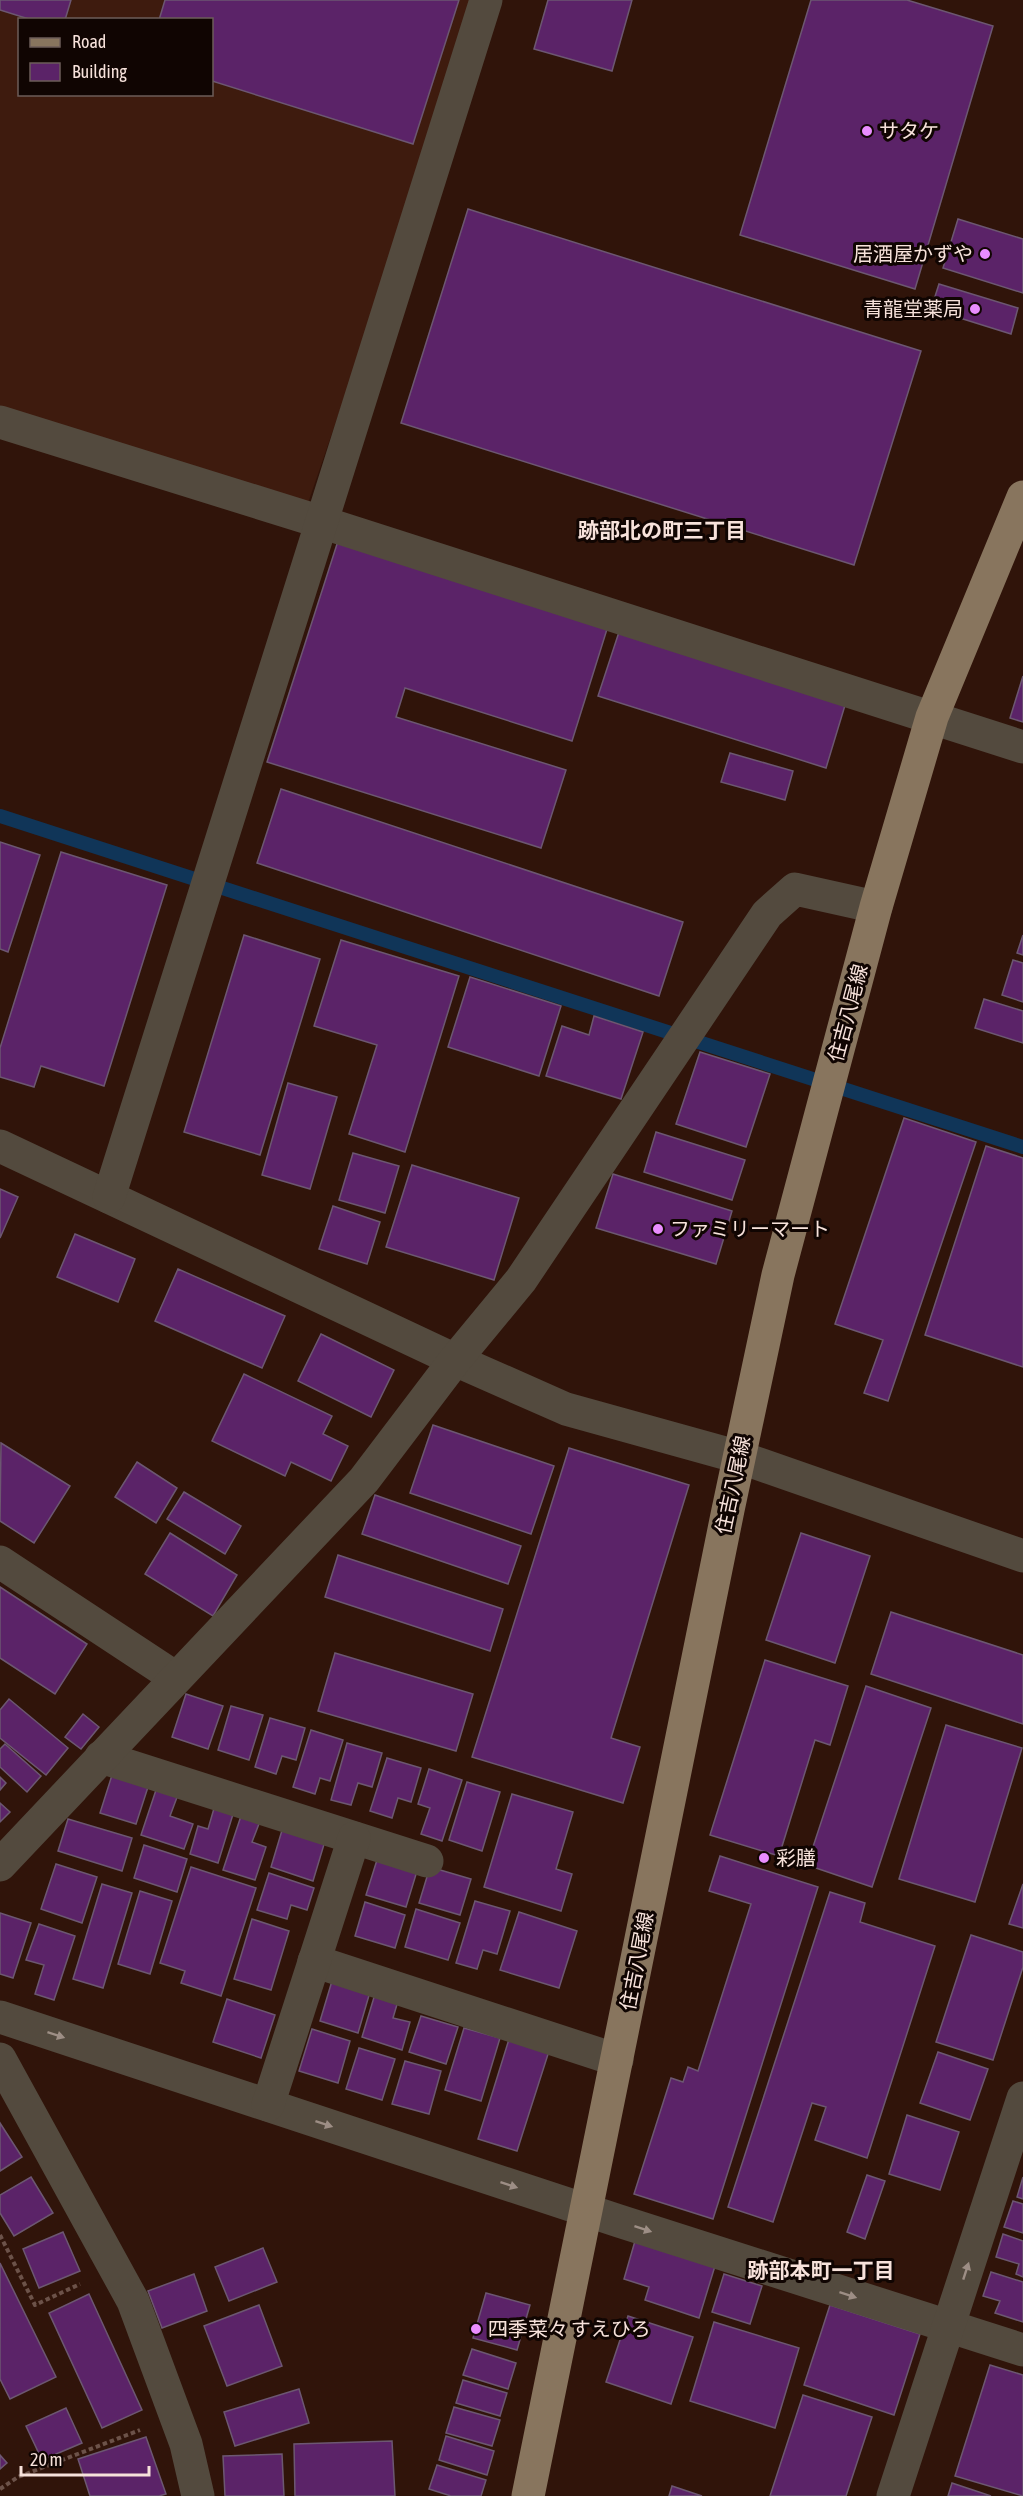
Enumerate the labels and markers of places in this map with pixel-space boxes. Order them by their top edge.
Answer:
place label: サタケ [879,119,939,142]
marker: サタケ [860,124,874,138]
place label: 居酒屋かずや [853,242,973,265]
marker: 居酒屋かずや [978,247,992,261]
place label: 青龍堂薬局 [863,297,963,320]
marker: 青龍堂薬局 [968,302,982,316]
place label: ファミリーマート [670,1217,830,1240]
marker: ファミリーマート [651,1222,665,1236]
place label: 彩膳 [776,1846,816,1869]
marker: 彩膳 [757,1851,771,1865]
place label: 四季菜々 すえひろ [488,2317,651,2340]
marker: 四季菜々 すえひろ [469,2322,483,2336]

